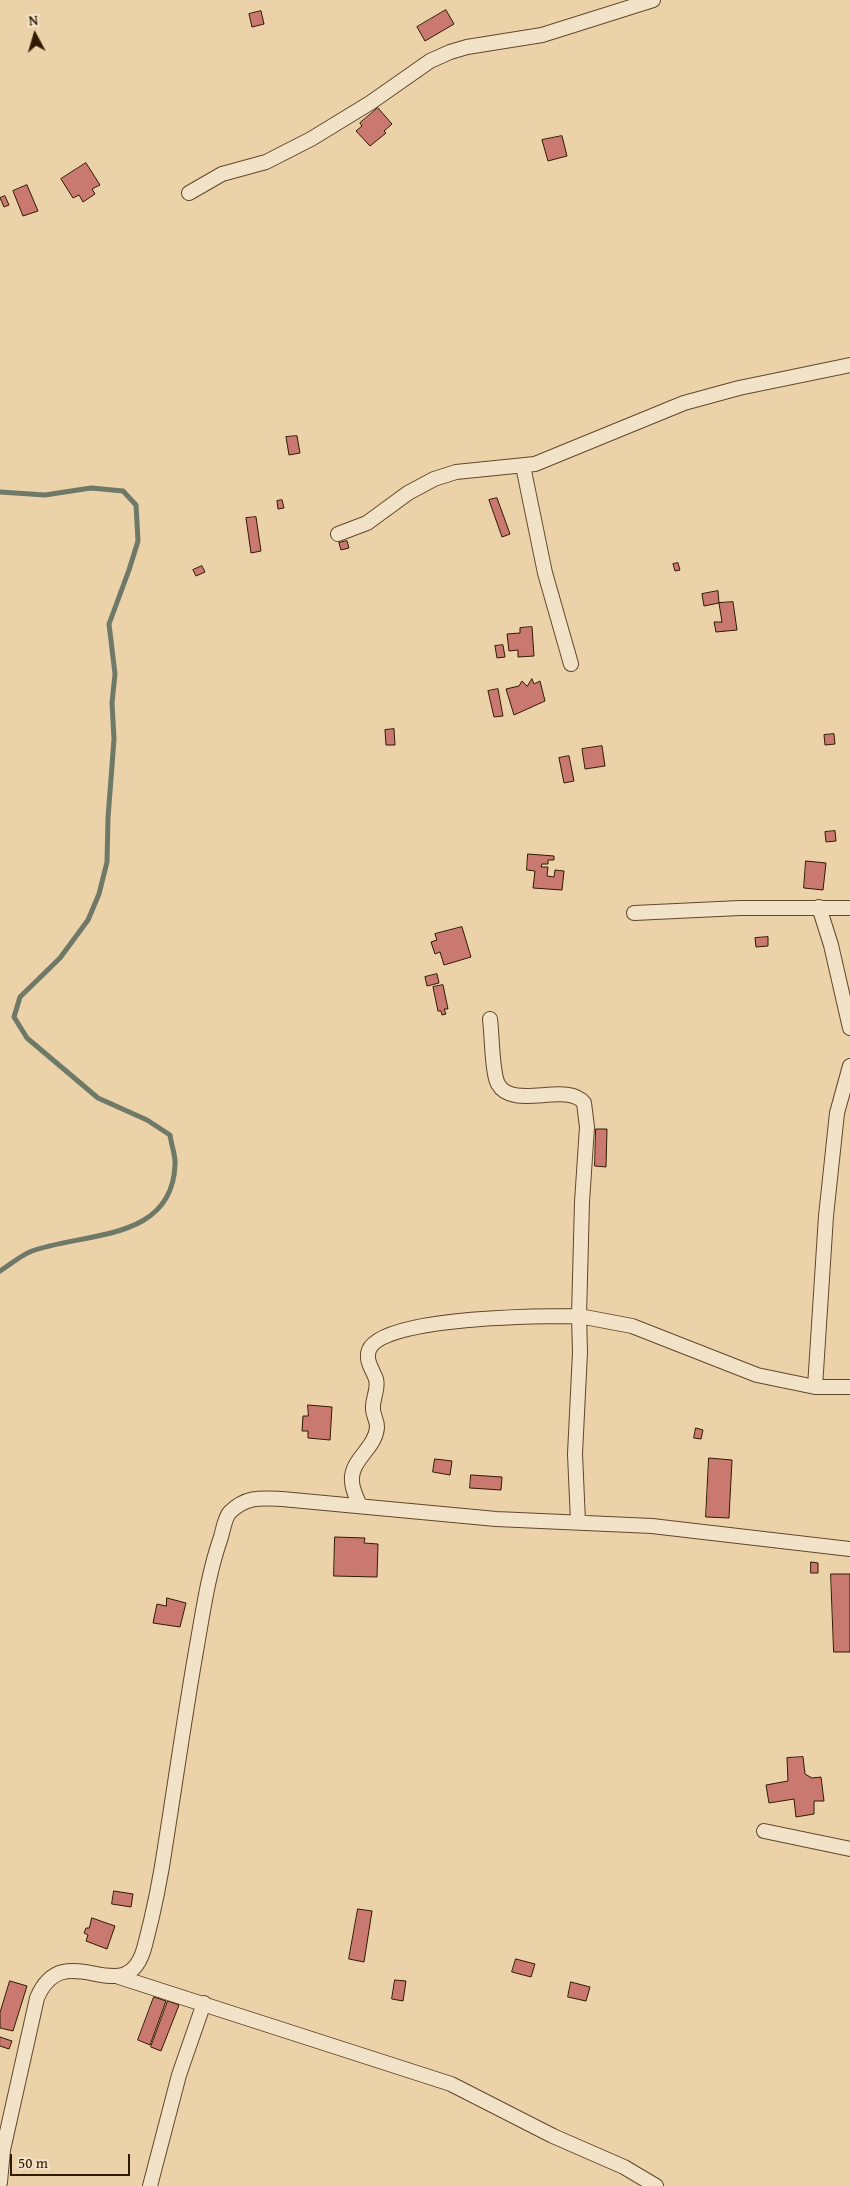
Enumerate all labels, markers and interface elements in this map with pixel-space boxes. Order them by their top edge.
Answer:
north arrow [10,10,60,60]
text: N [28,10,39,31]
scale bar [12,2144,132,2176]
text: 50 m [18,2152,48,2173]

